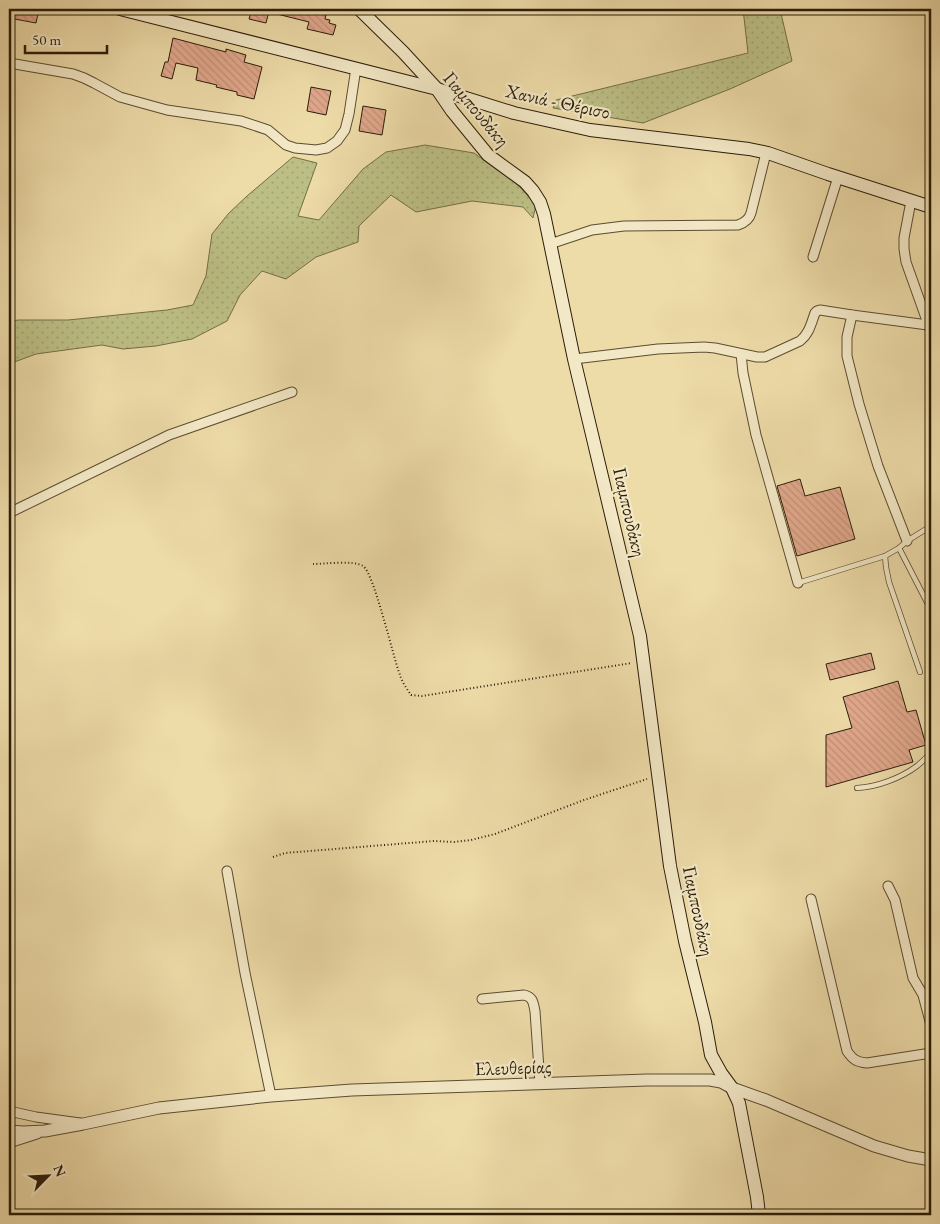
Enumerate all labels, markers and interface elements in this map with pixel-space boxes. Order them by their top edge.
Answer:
scale bar [25,22,108,54]
text: 50 m [32,30,61,49]
street label: Γιαμπουδάκη [438,66,515,152]
street label: Χανιά - Θέρισο [502,78,612,125]
street label: Γιαμπουδάκη [607,465,652,559]
street label: Γιαμπουδάκη [677,864,720,958]
street label: Ελευθερίας [474,1054,552,1081]
north arrow [22,1152,72,1202]
text: N [49,1162,71,1180]

